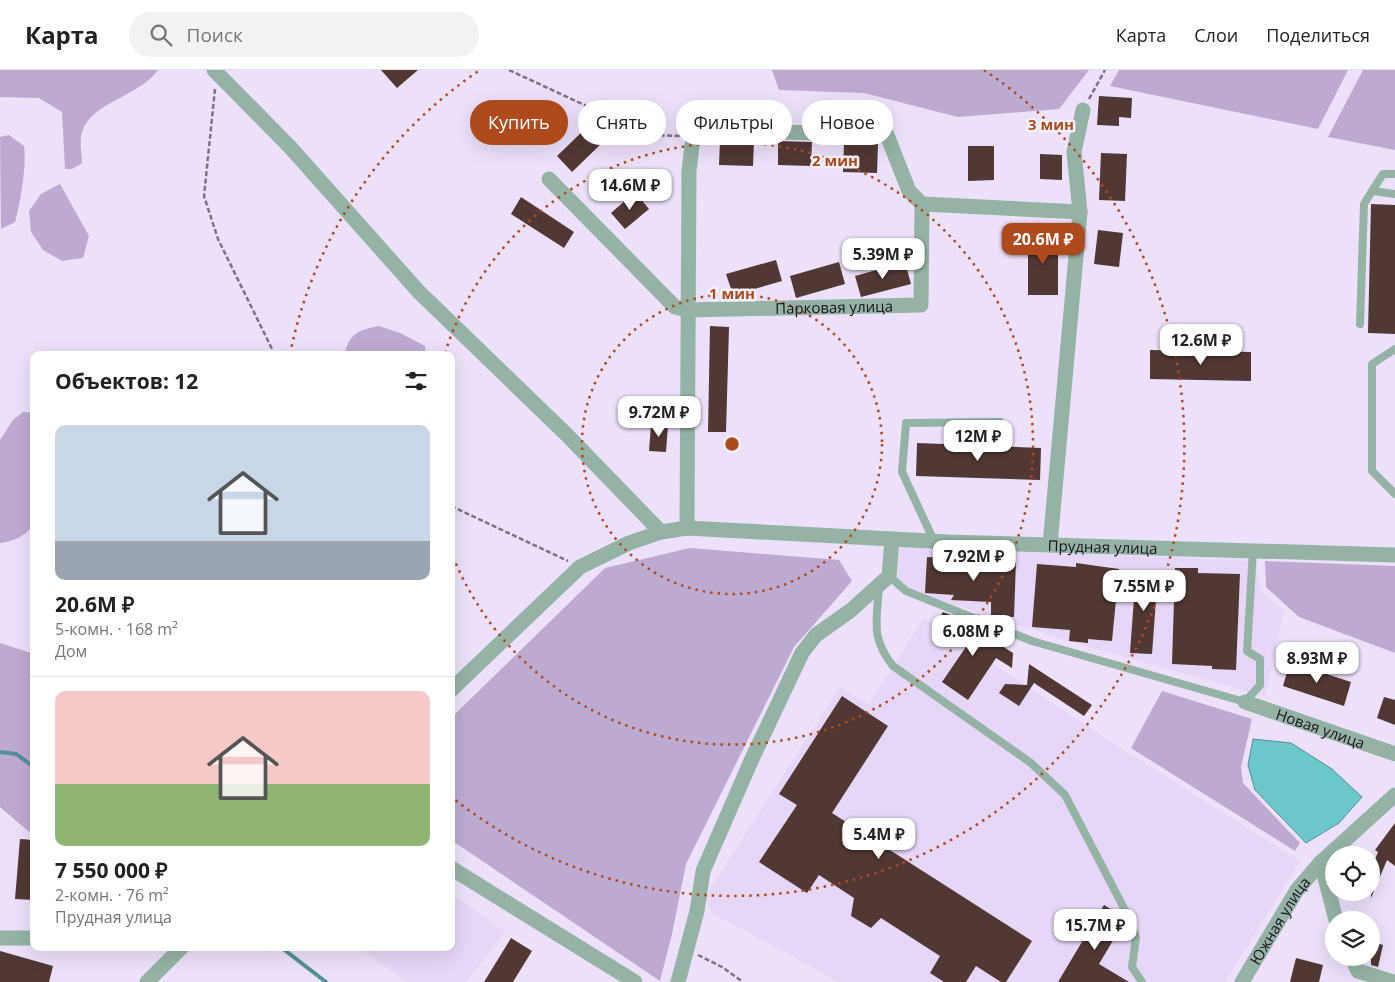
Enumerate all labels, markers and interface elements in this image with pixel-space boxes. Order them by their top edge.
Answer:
search box [129,12,479,57]
text: Карта [25,18,99,51]
icon: search [147,21,175,49]
text: Поиск [187,22,243,48]
text: Карта [1116,23,1166,47]
text: Слои [1194,23,1238,47]
text: Поделиться [1266,23,1370,47]
chip: Купить [470,100,568,145]
chip: Снять [578,100,666,145]
chip: Фильтры [676,100,792,145]
chip: Новое [802,100,893,145]
text: 3 мин [1028,114,1074,134]
text: 2 мин [812,150,858,170]
pin: 14.6M ₽ [584,168,676,211]
text: 14.6M ₽ [600,174,660,196]
pin: 20.6M ₽ [997,222,1089,265]
text: 20.6M ₽ [1013,228,1073,250]
pin: 5.39M ₽ [837,238,929,280]
text: 5.39M ₽ [853,243,913,265]
text: 1 мин [709,283,755,303]
street label: Парковая улица [775,296,893,318]
pin: 12.6M ₽ [1155,324,1247,366]
text: 12.6M ₽ [1171,329,1231,351]
text: Объектов: 12 [55,367,198,395]
icon: filters [402,367,430,395]
pin: 9.72M ₽ [613,396,705,438]
text: 9.72M ₽ [629,401,689,423]
pin: 12M ₽ [943,420,1013,462]
text: 12M ₽ [955,425,1001,447]
centre of rings [723,435,741,453]
icon: home [198,458,288,548]
street label: Прудная улица [1047,535,1158,558]
pin: 7.92M ₽ [928,540,1020,582]
text: 7.92M ₽ [944,545,1004,567]
pin: 7.55M ₽ [1098,570,1190,612]
text: 7.55M ₽ [1114,575,1174,597]
text: 20.6M ₽ [55,590,135,618]
pin: 6.08M ₽ [927,614,1019,657]
text: 5-комн. · 168 m² [55,618,178,640]
text: 6.08M ₽ [943,620,1003,642]
text: Дом [55,640,87,662]
pin: 8.93M ₽ [1271,642,1363,684]
text: 8.93M ₽ [1287,647,1347,669]
street label: Новая улица [1274,704,1368,753]
icon: home [198,723,288,813]
pin: 5.4M ₽ [838,818,920,860]
text: 5.4M ₽ [853,823,905,845]
map controls [1325,846,1380,966]
button: locate [1325,846,1380,901]
text: 7 550 000 ₽ [55,856,168,884]
street label: Южная улица [1245,872,1314,968]
text: 2-комн. · 76 m² [55,884,169,906]
text: Прудная улица [55,906,172,928]
pin: 15.7M ₽ [1049,908,1141,951]
button: layers [1325,911,1380,966]
text: 15.7M ₽ [1065,914,1125,936]

